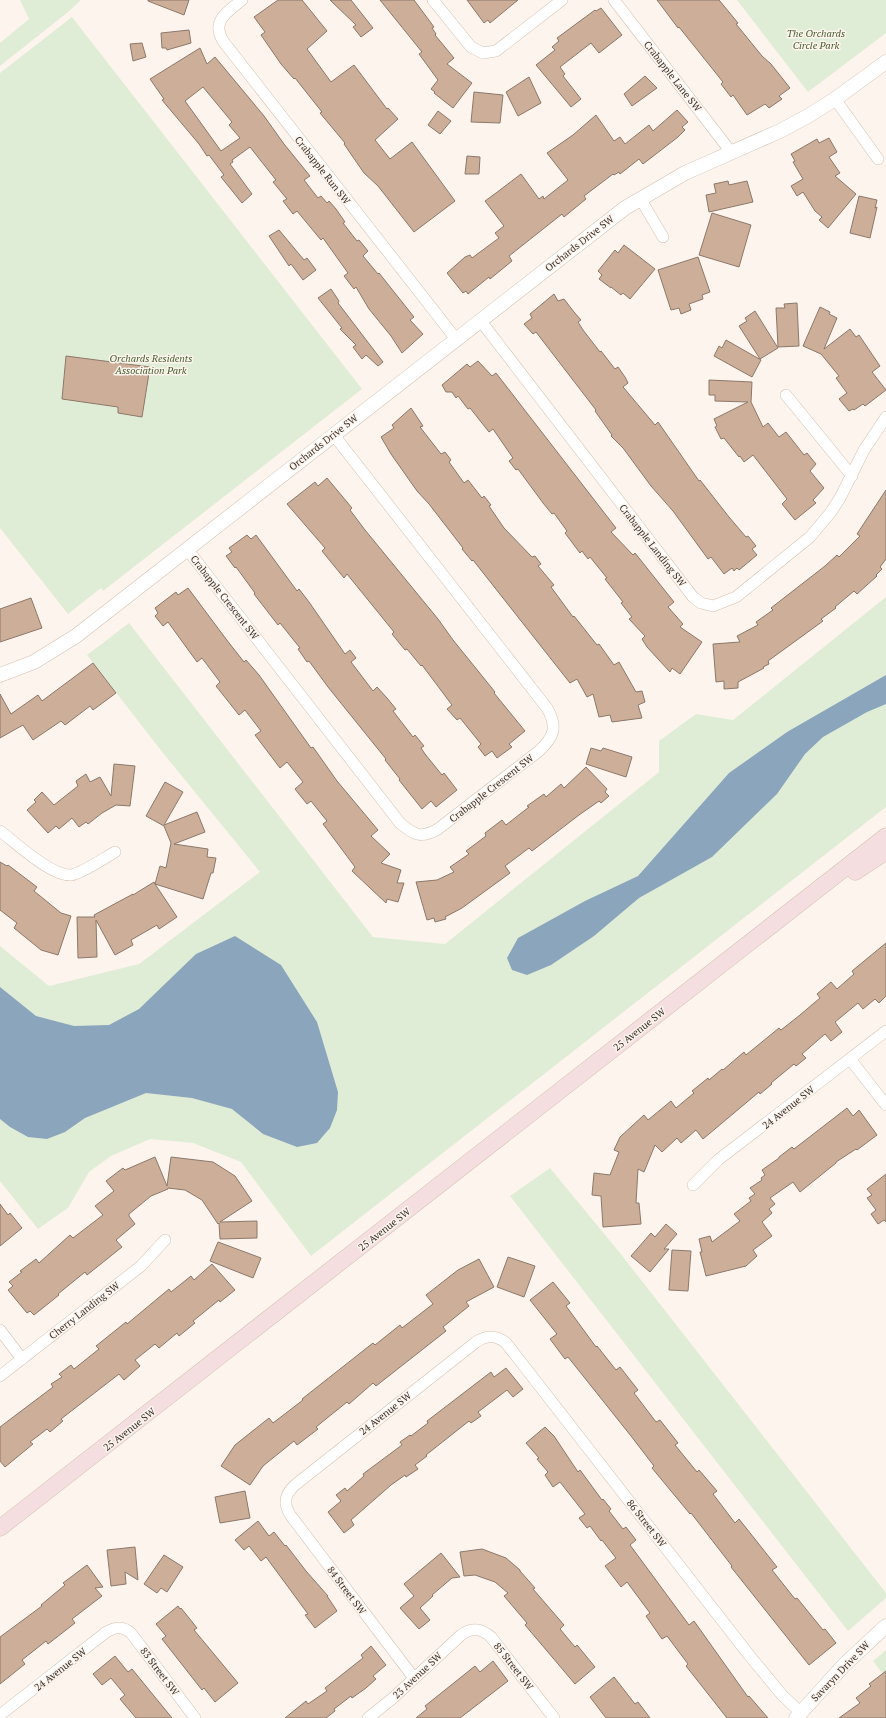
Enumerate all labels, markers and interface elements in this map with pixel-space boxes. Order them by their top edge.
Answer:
park label: The Orchards Circle Park [787,27,845,52]
street label: Crabapple Lane SW [641,38,705,115]
street label: Crabapple Run SW [292,134,354,207]
street label: Orchards Drive SW [542,212,617,274]
park label: Orchards Residents Association Park [110,352,192,377]
street label: Orchards Drive SW [286,411,361,473]
street label: Crabapple Landing SW [616,502,689,590]
street label: Crabapple Crescent SW [188,553,262,643]
street label: Crabapple Crescent SW [447,751,537,825]
street label: 25 Avenue SW [611,1005,669,1054]
street label: 24 Avenue SW [760,1083,818,1132]
street label: 25 Avenue SW [356,1205,414,1254]
street label: Cherry Landing SW [46,1278,123,1342]
street label: 24 Avenue SW [357,1389,415,1438]
street label: 25 Avenue SW [101,1405,159,1454]
street label: 86 Street SW [624,1497,670,1550]
street label: 84 Street SW [324,1564,369,1617]
street label: Savaryn Drive SW [808,1638,873,1704]
street label: 85 Street SW [491,1640,537,1693]
street label: 24 Avenue SW [32,1645,90,1694]
street label: 83 Street SW [137,1645,182,1698]
street label: 23 Avenue SW [390,1649,445,1702]

